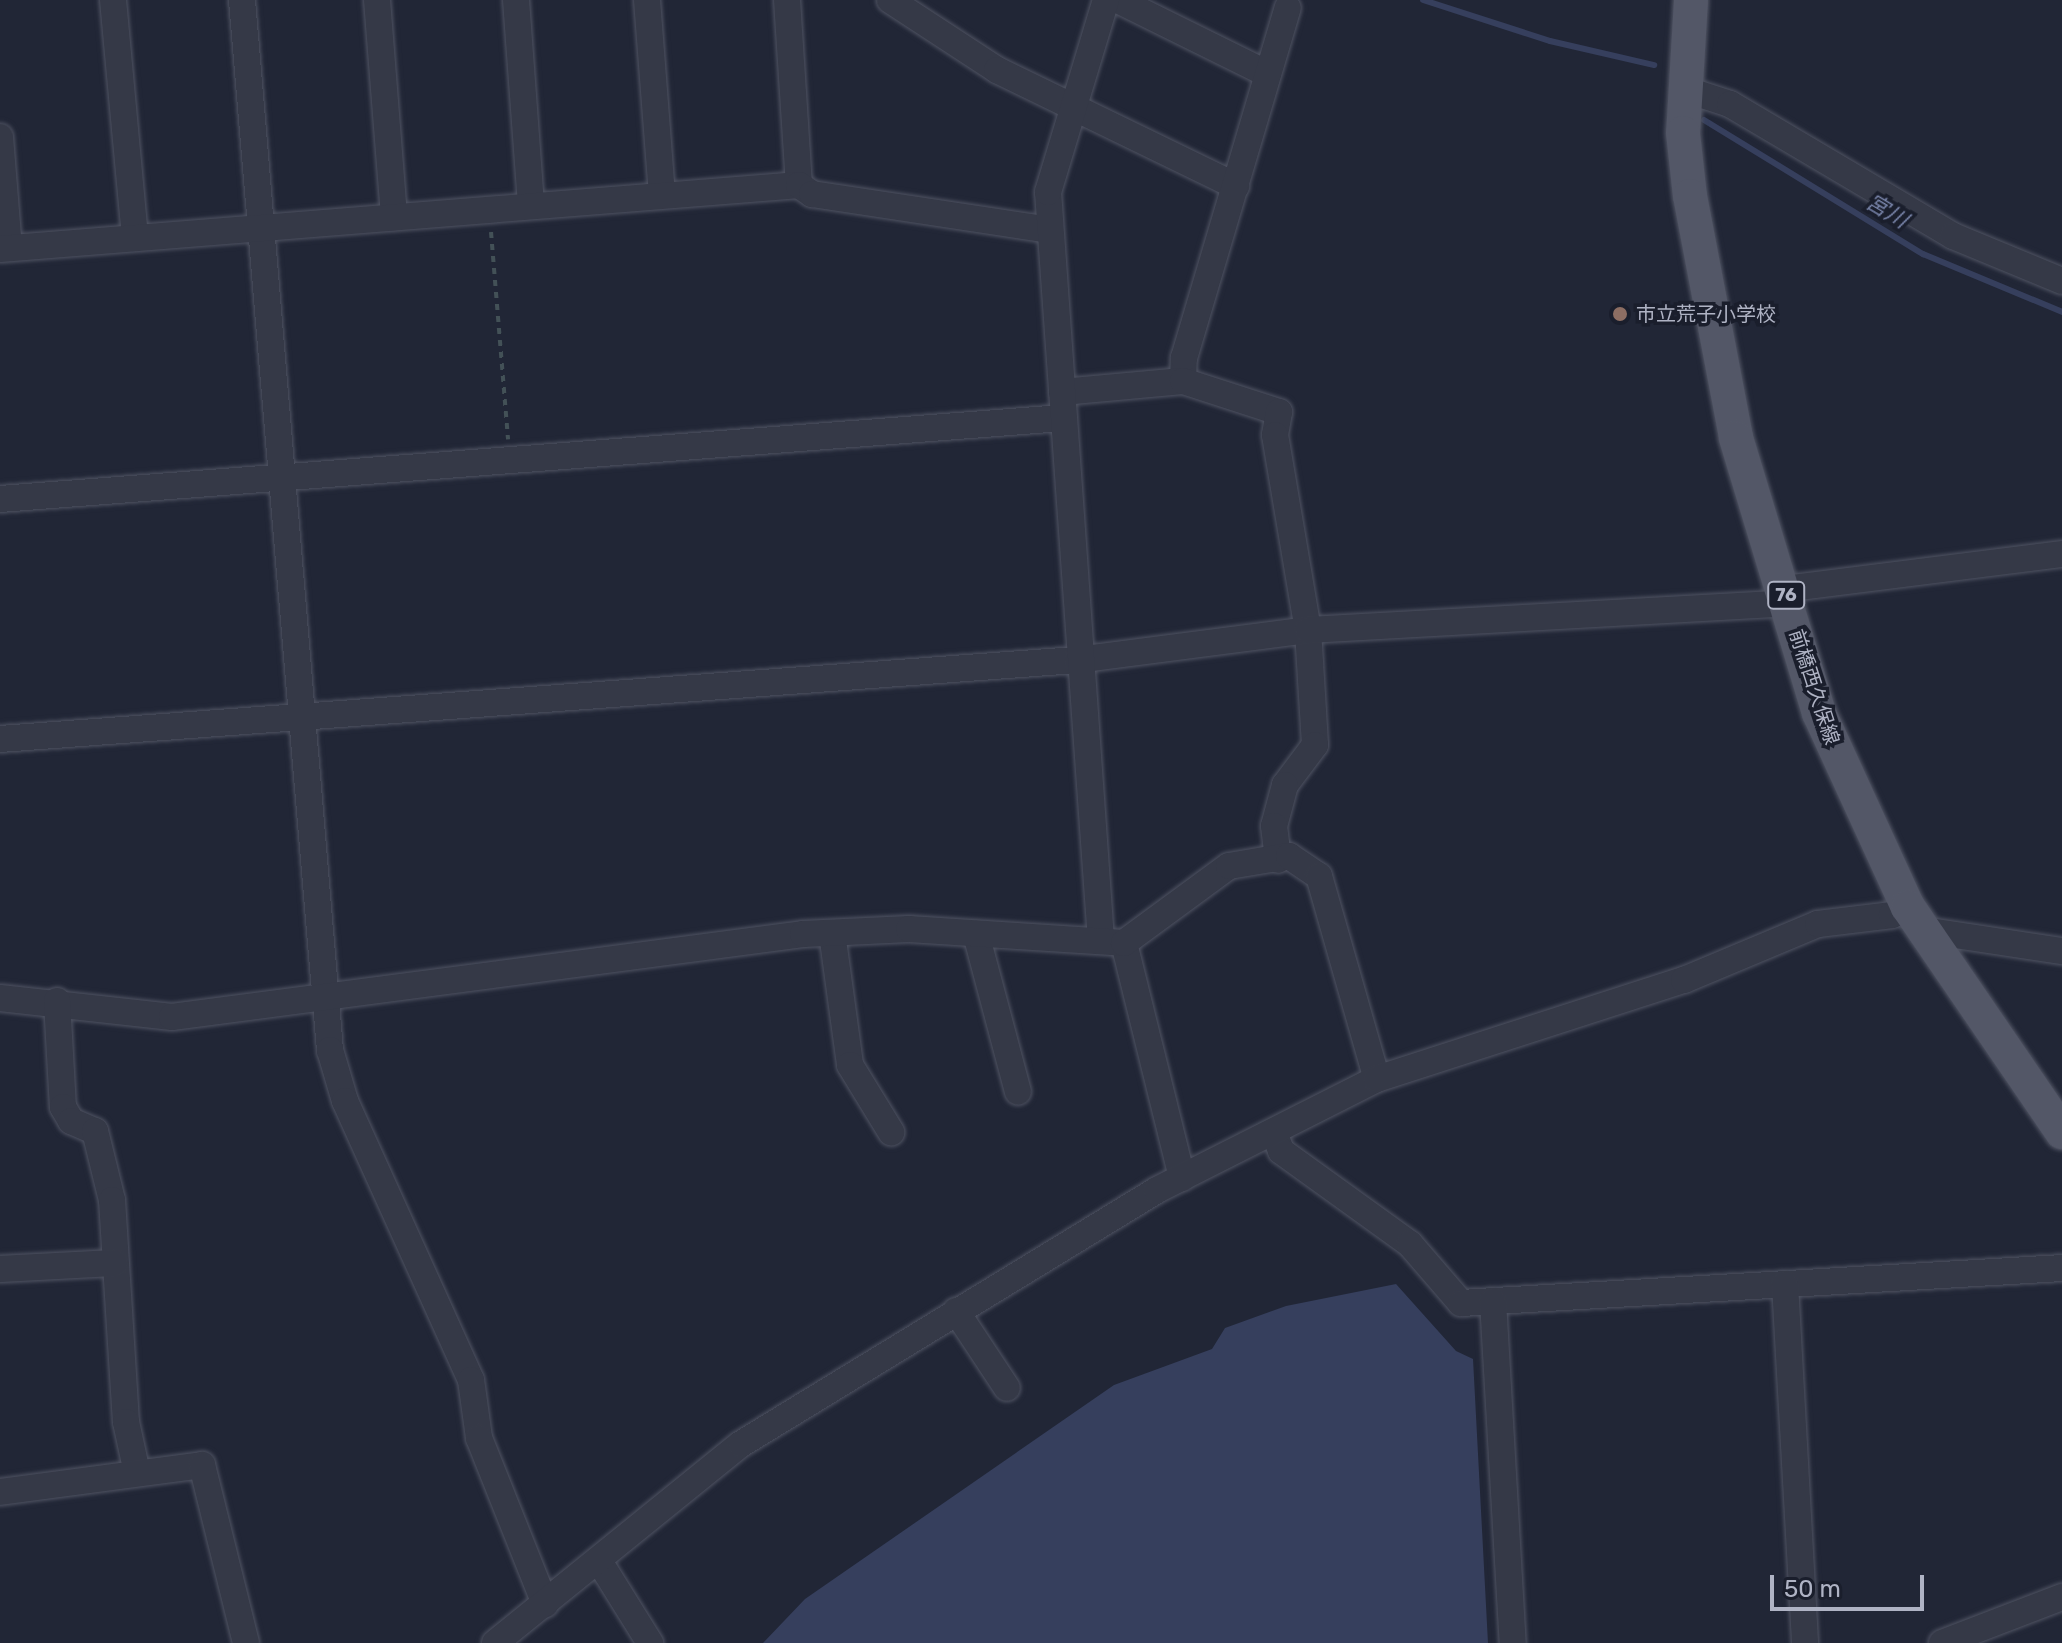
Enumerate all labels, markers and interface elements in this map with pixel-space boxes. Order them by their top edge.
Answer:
water label: 宮川 [1861,188,1913,234]
place label: 市立荒子小学校 [1636,302,1776,326]
marker: 市立荒子小学校 [1611,305,1629,323]
road number: 76 [1766,581,1806,609]
street label: 前橋西久保線 [1784,626,1844,748]
scale bar [1774,1559,1928,1609]
text: 50 m [1784,1575,1841,1603]

